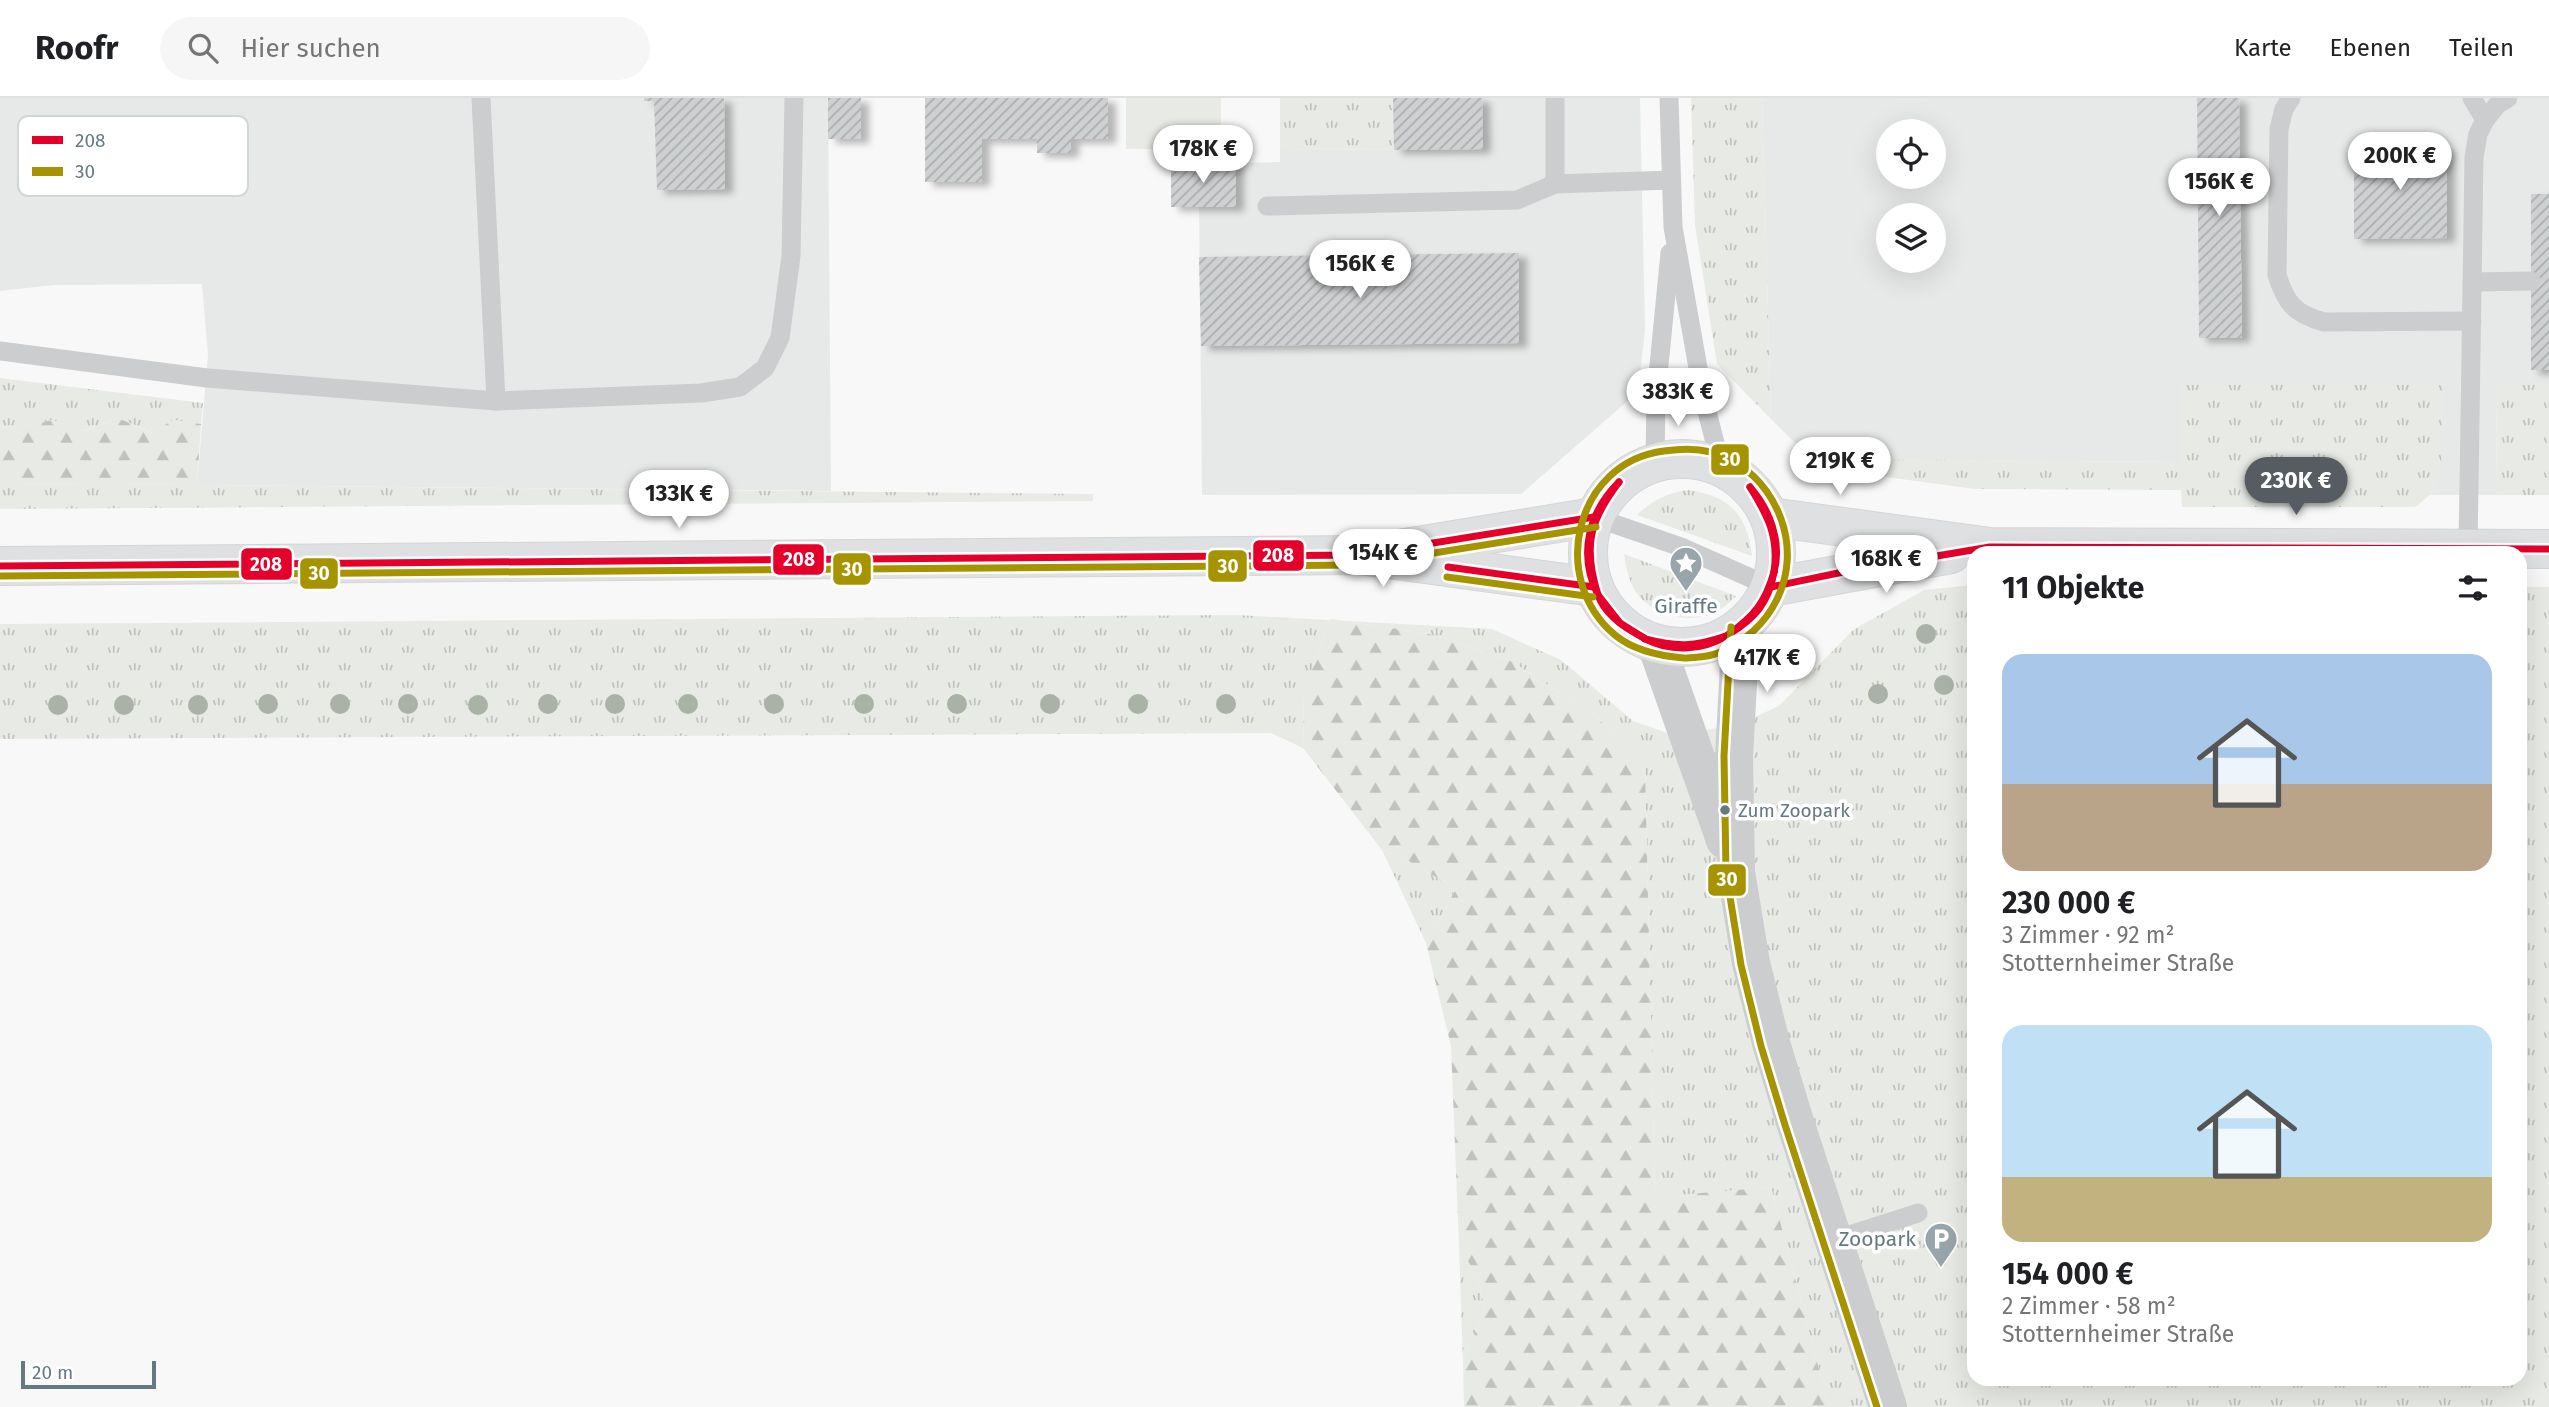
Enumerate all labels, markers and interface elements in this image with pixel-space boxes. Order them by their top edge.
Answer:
search box [160,17,650,80]
text: Roofr [35,28,118,68]
icon: search [184,29,222,67]
text: Hier suchen [240,33,381,64]
text: Karte [2234,34,2292,62]
text: Ebenen [2330,34,2411,62]
text: Teilen [2449,34,2514,62]
legend [18,116,248,196]
map controls [1876,119,1946,273]
button: locate [1876,119,1946,189]
pin: 178K € [1146,126,1260,185]
text: 208 [75,129,105,152]
pin: 200K € [2343,132,2457,192]
text: 178K € [1169,134,1237,162]
text: 200K € [2364,141,2436,169]
pin: 156K € [2162,158,2276,218]
text: 30 [75,160,95,183]
text: 156K € [2184,167,2254,195]
button: layers [1876,203,1946,273]
pin: 156K € [1303,240,1417,300]
text: 156K € [1325,249,1395,277]
pin: 383K € [1621,368,1735,428]
text: 383K € [1643,377,1713,405]
pin: 219K € [1783,438,1897,497]
line badge: 30 [1710,443,1750,476]
text: 219K € [1806,446,1874,474]
text: 30 [1719,448,1741,471]
pin: 230K € [2239,458,2353,517]
text: 230K € [2261,466,2331,494]
pin: 133K € [622,470,736,530]
text: 133K € [645,479,713,507]
pin: 154K € [1326,530,1440,589]
pin: 168K € [1829,536,1943,595]
text: 154K € [1348,538,1418,566]
line badge: 208 [1252,539,1305,572]
line badge: 208 [772,543,825,576]
text: 208 [1262,544,1294,567]
place icon: Giraffe [1667,544,1705,593]
text: 168K € [1851,544,1921,572]
line badge: 208 [240,547,293,581]
text: 208 [783,548,815,571]
line badge: 30 [1207,549,1248,583]
line badge: 30 [832,552,872,586]
text: 208 [250,553,282,576]
text: 30 [1217,555,1239,578]
line badge: 30 [299,557,339,590]
text: 30 [841,558,863,581]
text: 30 [308,562,330,585]
icon: filters [2454,569,2492,607]
text: 11 Objekte [2002,570,2144,606]
place label: Giraffe [1654,593,1718,619]
pin: 417K € [1710,634,1824,694]
text: 417K € [1734,643,1800,671]
icon: home [2184,700,2310,826]
place label: Zum Zoopark [1738,799,1850,822]
marker: Zum Zoopark [1718,803,1732,817]
line badge: 30 [1707,863,1747,897]
text: 30 [1716,868,1738,891]
text: 230 000 € [2002,885,2135,921]
text: 3 Zimmer · 92 m² [2002,921,2174,949]
text: Stotternheimer Straße [2002,949,2234,977]
icon: home [2184,1071,2310,1197]
parking icon: Zoopark [1922,1220,1960,1269]
place label: Zoopark [1838,1226,1916,1252]
text: 154 000 € [2002,1256,2134,1292]
text: 2 Zimmer · 58 m² [2002,1292,2176,1320]
text: Stotternheimer Straße [2002,1320,2234,1348]
scale bar [21,1358,156,1390]
text: 20 m [32,1361,73,1384]

